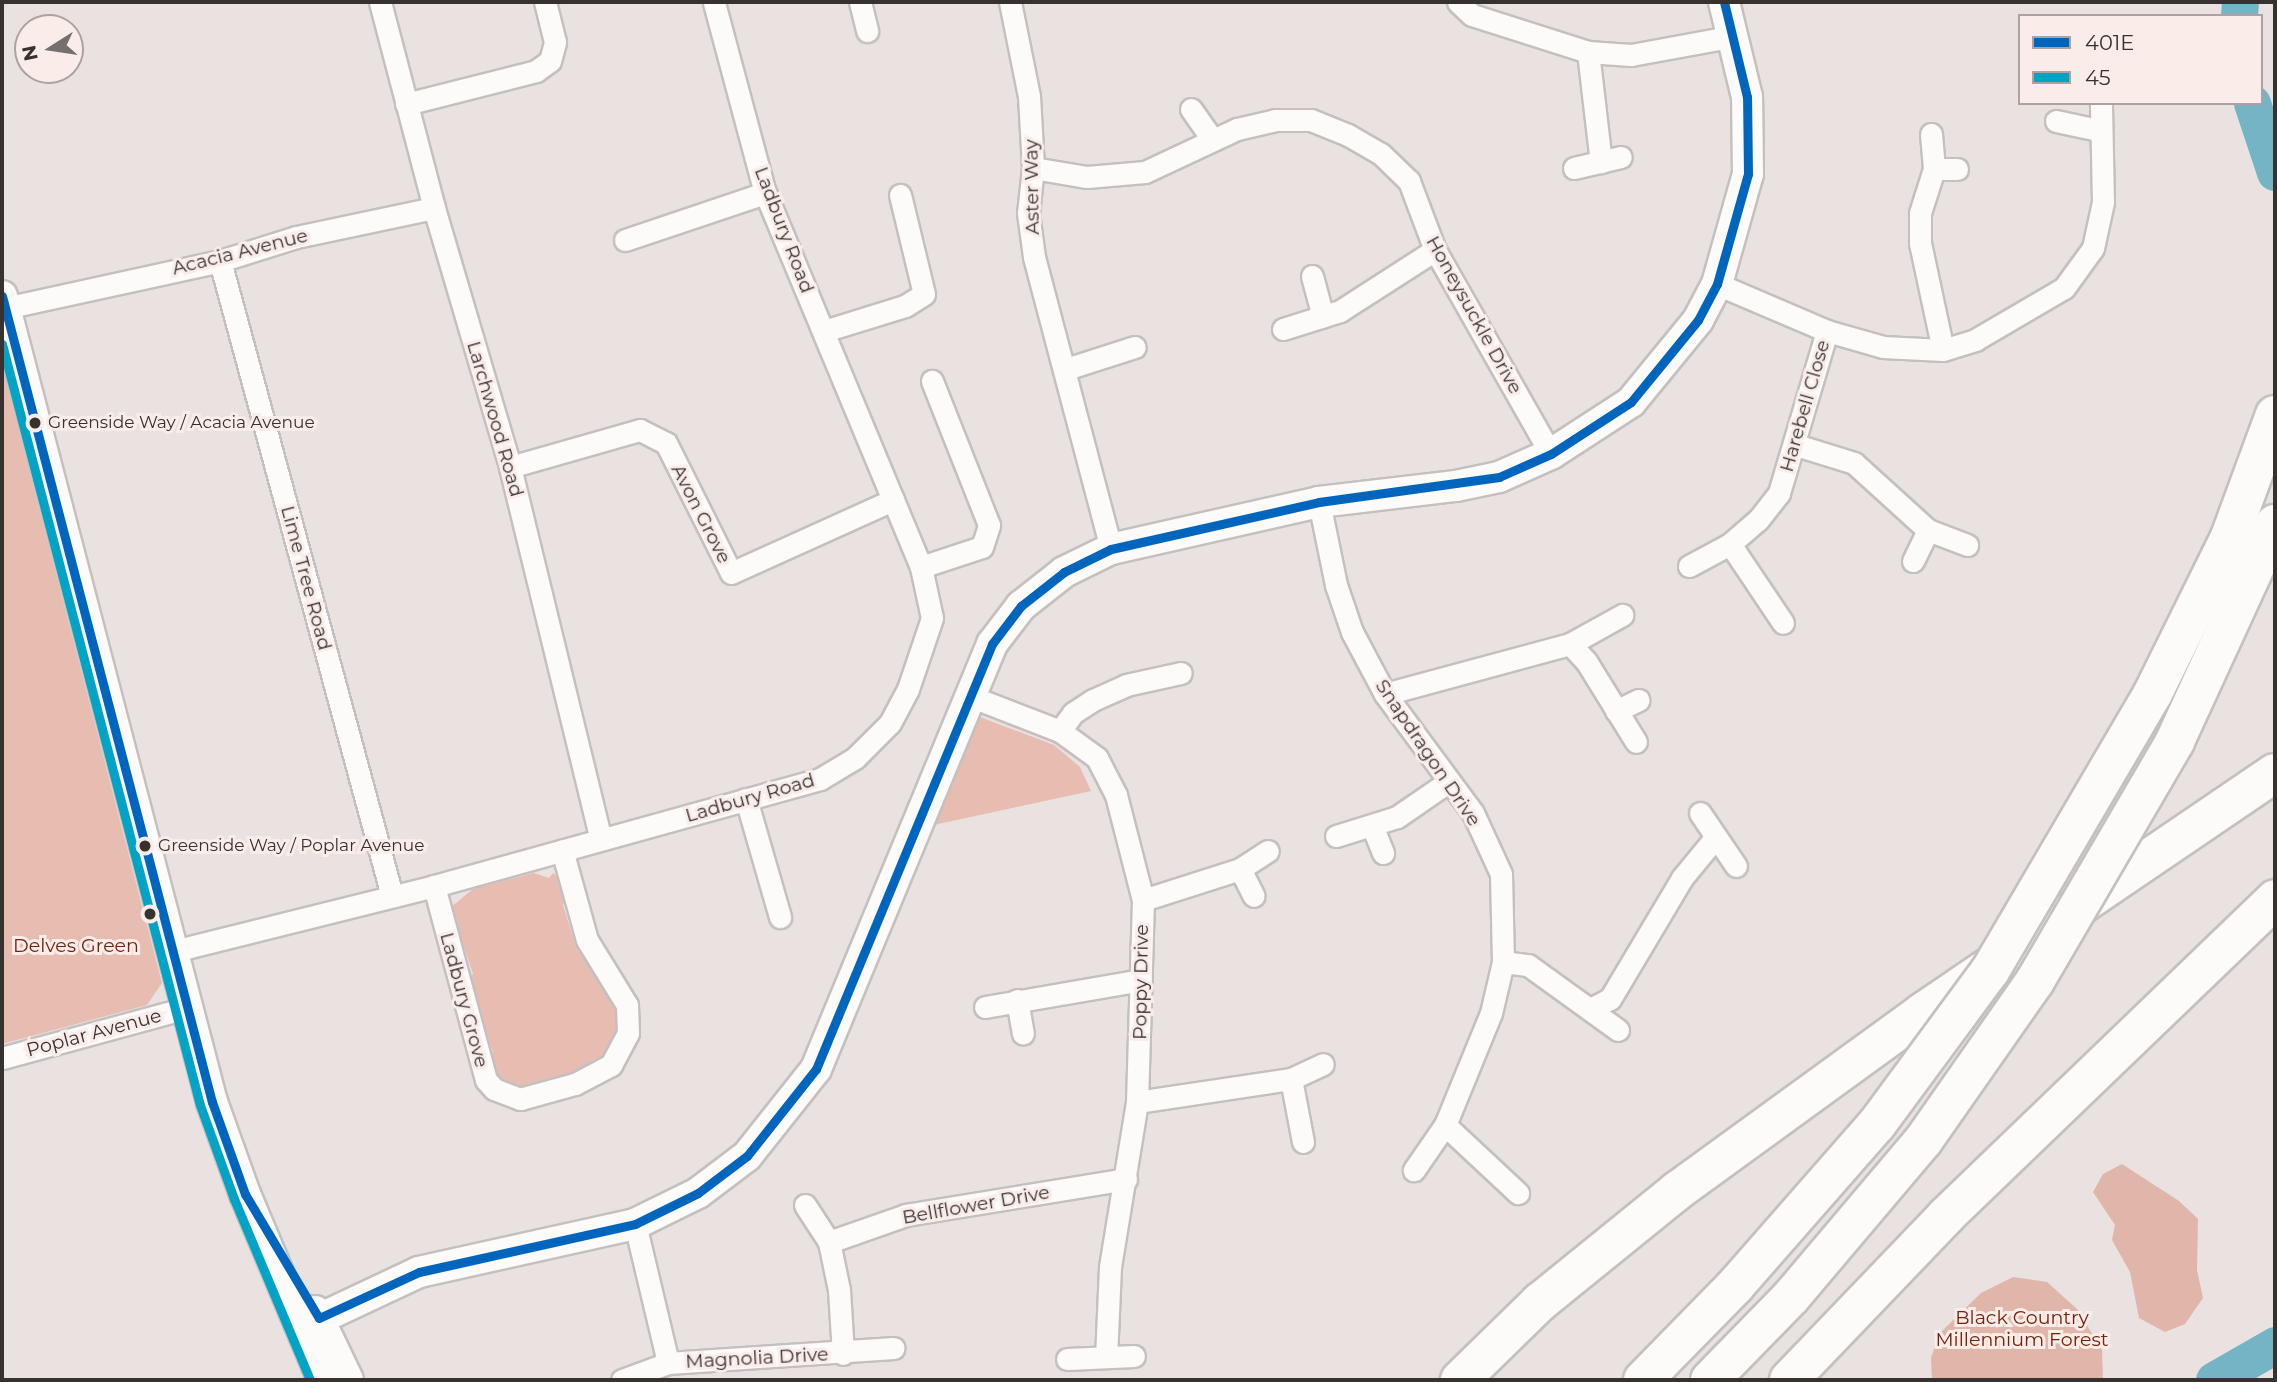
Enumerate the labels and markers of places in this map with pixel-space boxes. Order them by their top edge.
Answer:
place label: Greenside Way / Acacia Avenue [48,413,315,433]
marker: Greenside Way / Acacia Avenue [28,416,42,430]
place label: Greenside Way / Poplar Avenue [158,836,425,856]
marker: Greenside Way / Poplar Avenue [138,839,152,853]
unlabelled marker [143,907,157,921]

